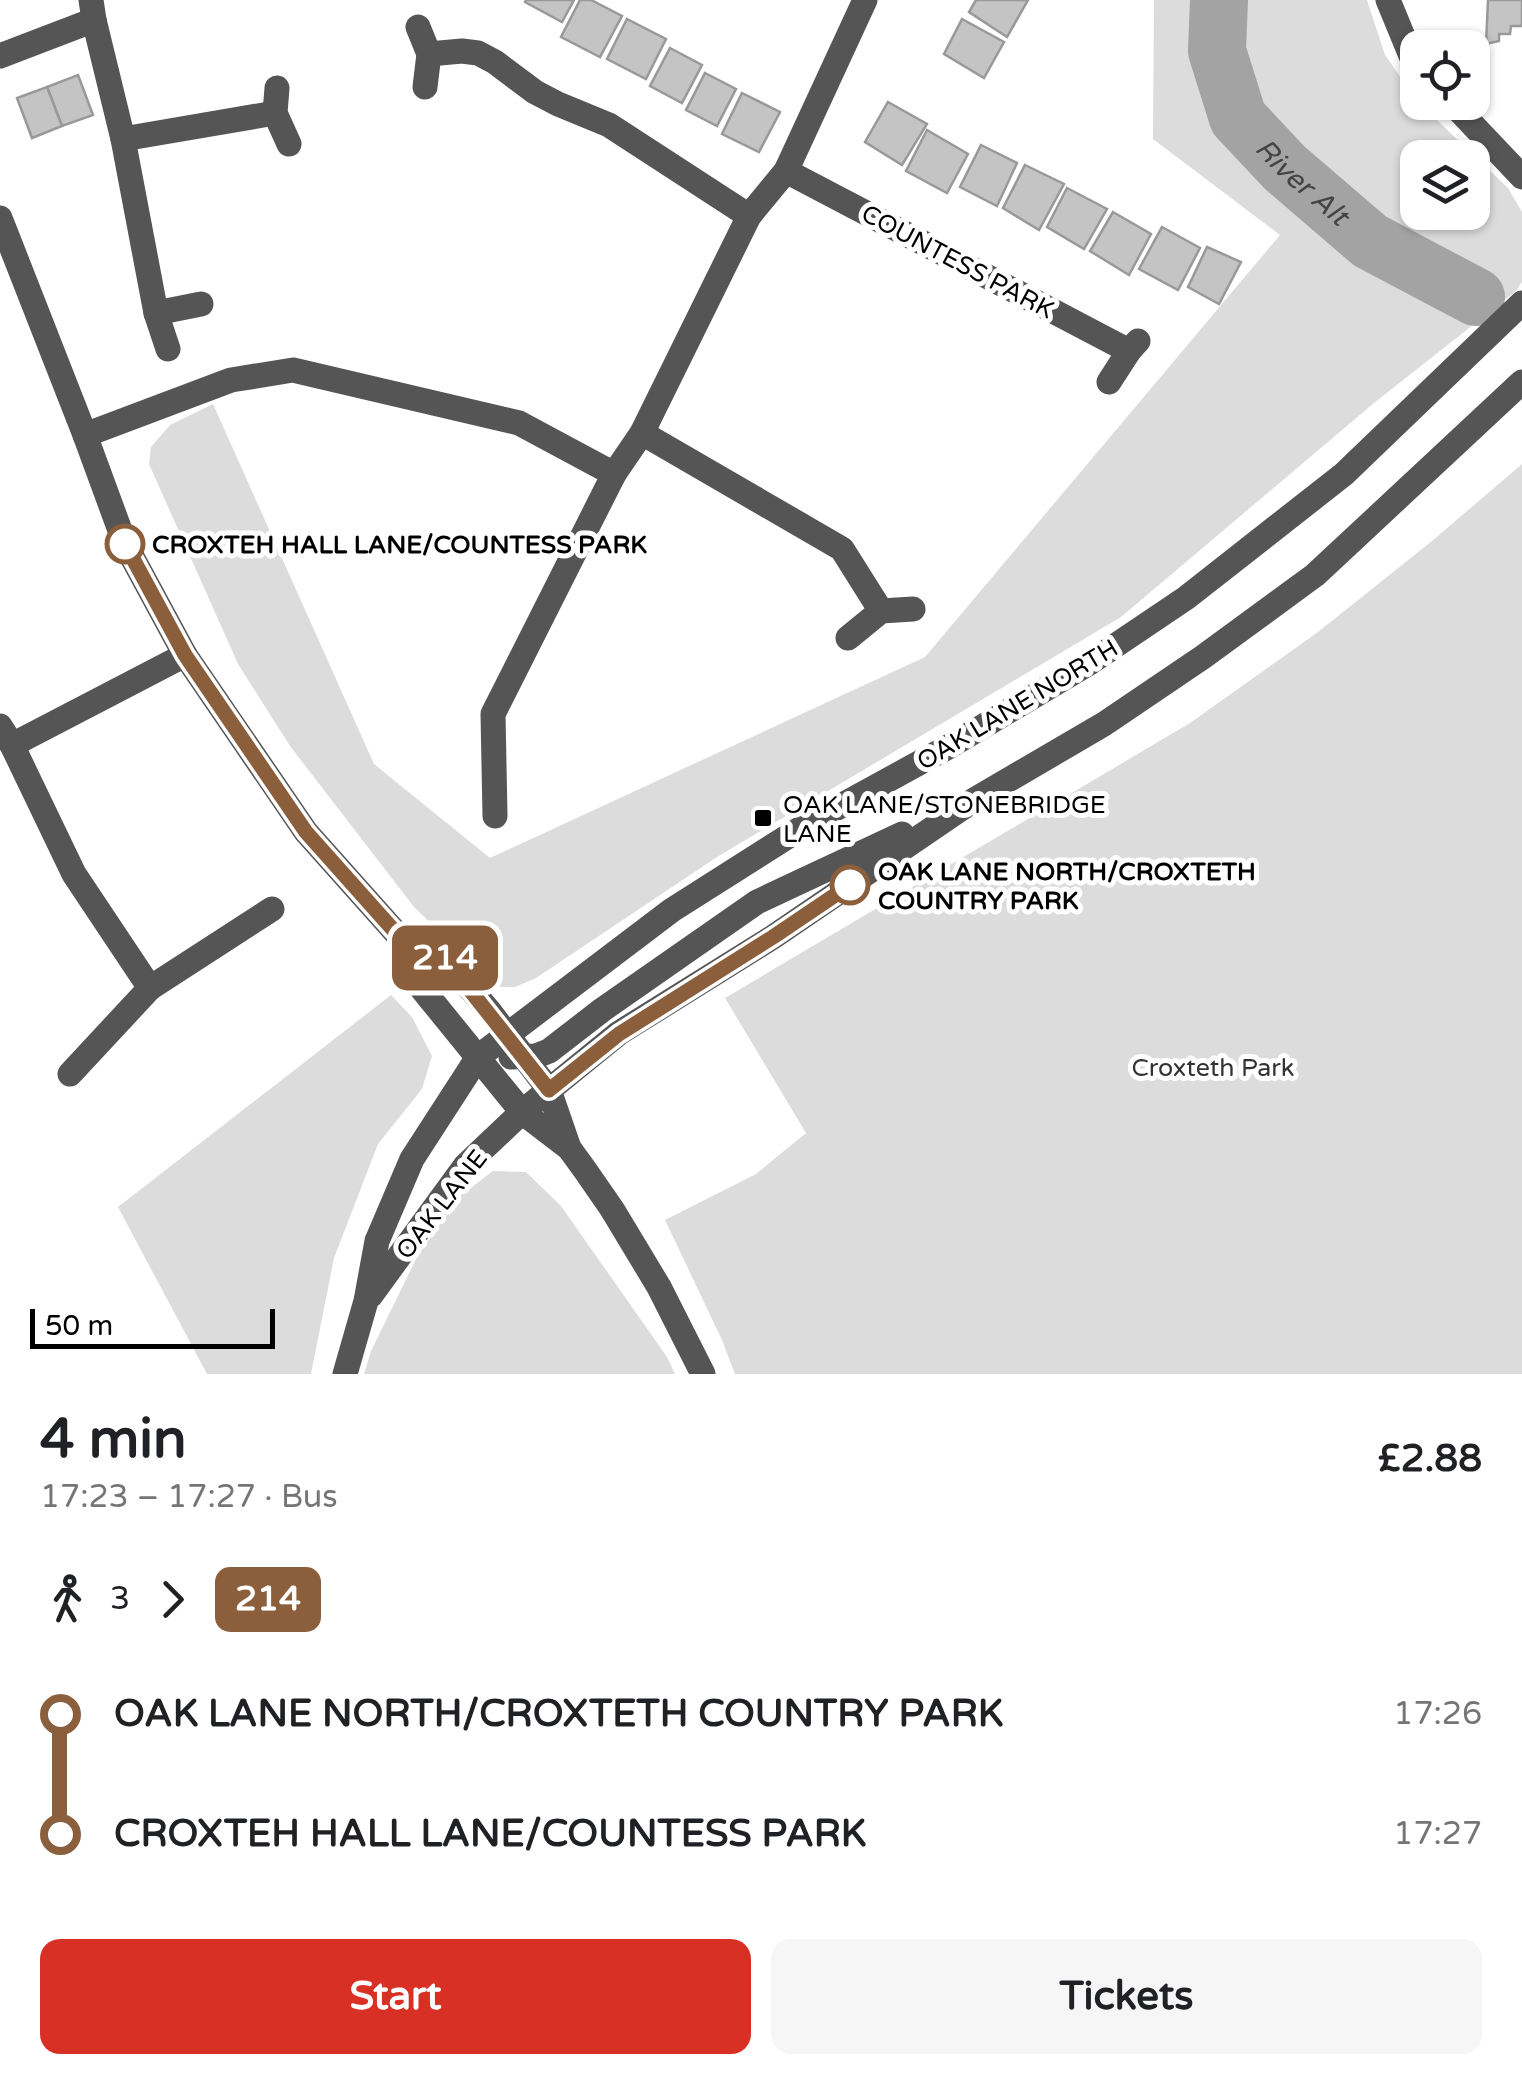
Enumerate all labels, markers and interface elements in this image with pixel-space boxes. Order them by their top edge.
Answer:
map controls [1400,30,1490,230]
button: locate [1400,30,1490,120]
water label: River Alt [1248,132,1358,235]
button: layers [1400,140,1490,230]
street label: COUNTESS PARK [856,199,1059,325]
marker: CROXTEH HALL LANE/COUNTESS PARK [106,525,144,563]
place label: CROXTEH HALL LANE/COUNTESS PARK [152,530,647,560]
street label: OAK LANE NORTH [912,633,1123,777]
place label: OAK LANE/STONEBRIDGE LANE [783,790,1106,849]
marker: OAK LANE/STONEBRIDGE LANE [752,807,774,829]
place label: OAK LANE NORTH/CROXTETH COUNTRY PARK [878,857,1256,916]
marker: OAK LANE NORTH/CROXTETH COUNTRY PARK [831,866,869,904]
line badge: 214 [388,926,502,990]
text: 214 [412,937,478,979]
park label: Croxteth Park [1131,1053,1295,1083]
street label: OAK LANE [390,1144,494,1265]
scale bar [30,1304,275,1348]
text: 50 m [45,1309,113,1343]
text: 4 min [40,1407,187,1473]
text: £2.88 [1378,1436,1482,1482]
text: 17:23 – 17:27 · Bus [40,1478,338,1516]
icon: walk [40,1572,95,1627]
icon: forward [145,1572,200,1627]
text: 214 [235,1578,301,1620]
text: 3 [110,1580,130,1618]
text: OAK LANE NORTH/CROXTETH COUNTRY PARK [114,1691,1003,1737]
text: 17:26 [1393,1695,1482,1733]
text: CROXTEH HALL LANE/COUNTESS PARK [114,1811,866,1857]
text: 17:27 [1393,1815,1482,1853]
button: Start [40,1939,751,2054]
button: Tickets [771,1939,1482,2054]

